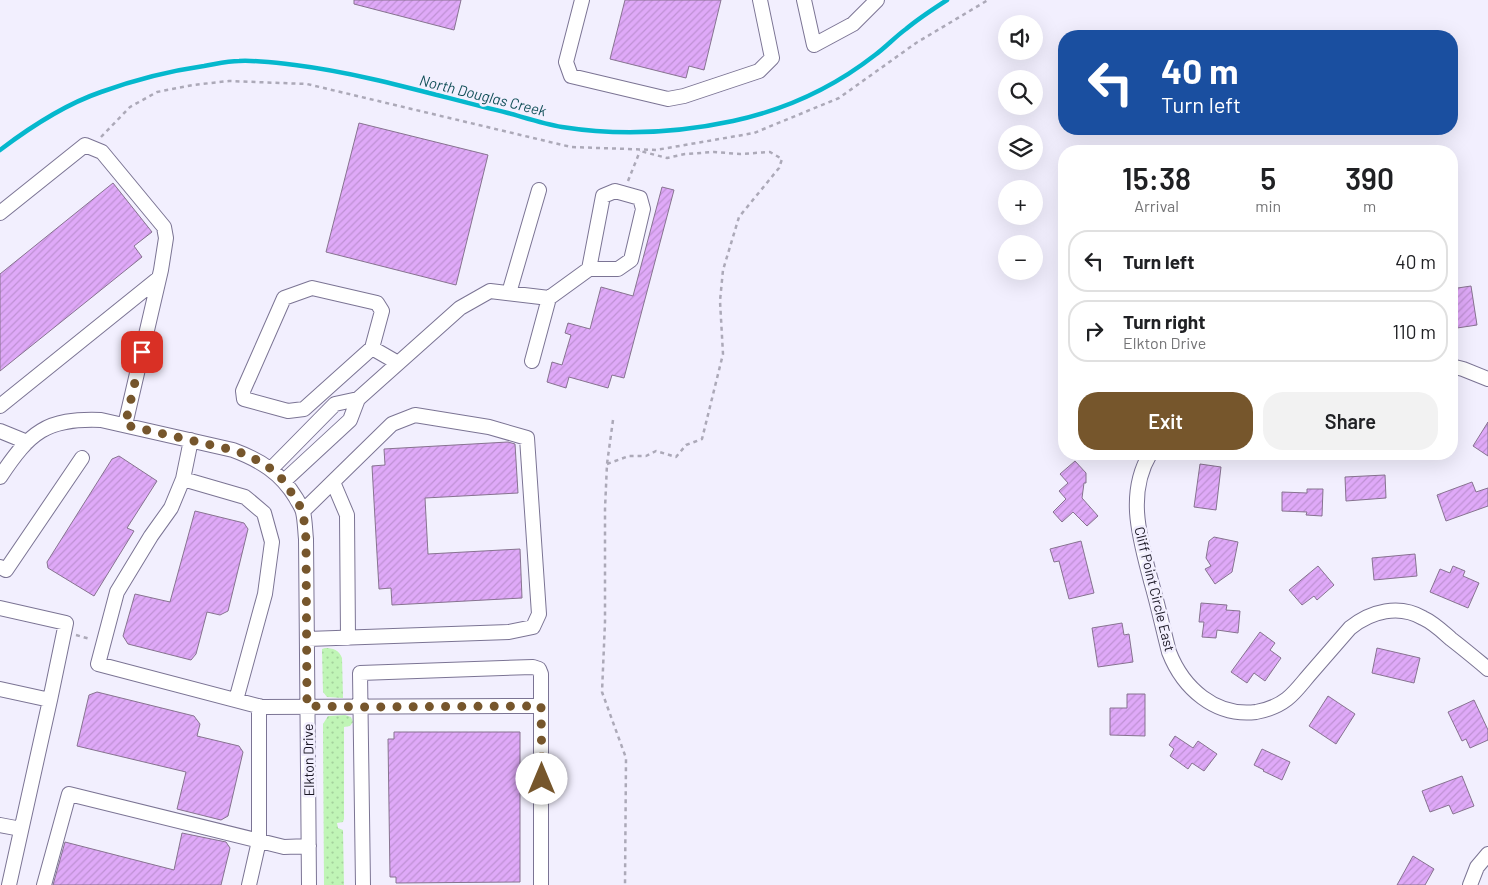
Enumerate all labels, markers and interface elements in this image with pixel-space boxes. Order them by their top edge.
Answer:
map controls [998,15,1043,280]
button: sound [998,15,1043,60]
text: 40 m [1161,49,1238,91]
icon: left [1078,50,1143,115]
button: search [998,70,1043,115]
water label: North Douglas Creek [418,71,549,120]
text: Turn left [1161,91,1241,117]
button: layers [998,125,1043,170]
text: 15:38 [1122,160,1191,196]
text: 5 [1260,160,1276,196]
text: 390 [1345,160,1394,196]
button: + [998,180,1043,225]
text: Arrival [1134,196,1179,215]
text: min [1255,196,1281,215]
text: m [1363,196,1376,215]
button: − [998,235,1043,280]
icon: left [1080,247,1108,275]
text: Turn left [1123,250,1194,273]
text: 40 m [1395,250,1436,273]
text: Turn right [1123,310,1205,333]
icon: right [1080,317,1108,345]
text: 110 m [1392,320,1436,343]
pin [121,331,163,373]
text: Elkton Drive [1123,333,1206,352]
icon: arrive [128,338,156,366]
button: Exit [1078,392,1253,450]
button: Share [1263,392,1438,450]
street label: Cliff Point Circle East [1131,525,1179,653]
street label: Elkton Drive [299,723,317,797]
position arrow [515,752,567,804]

